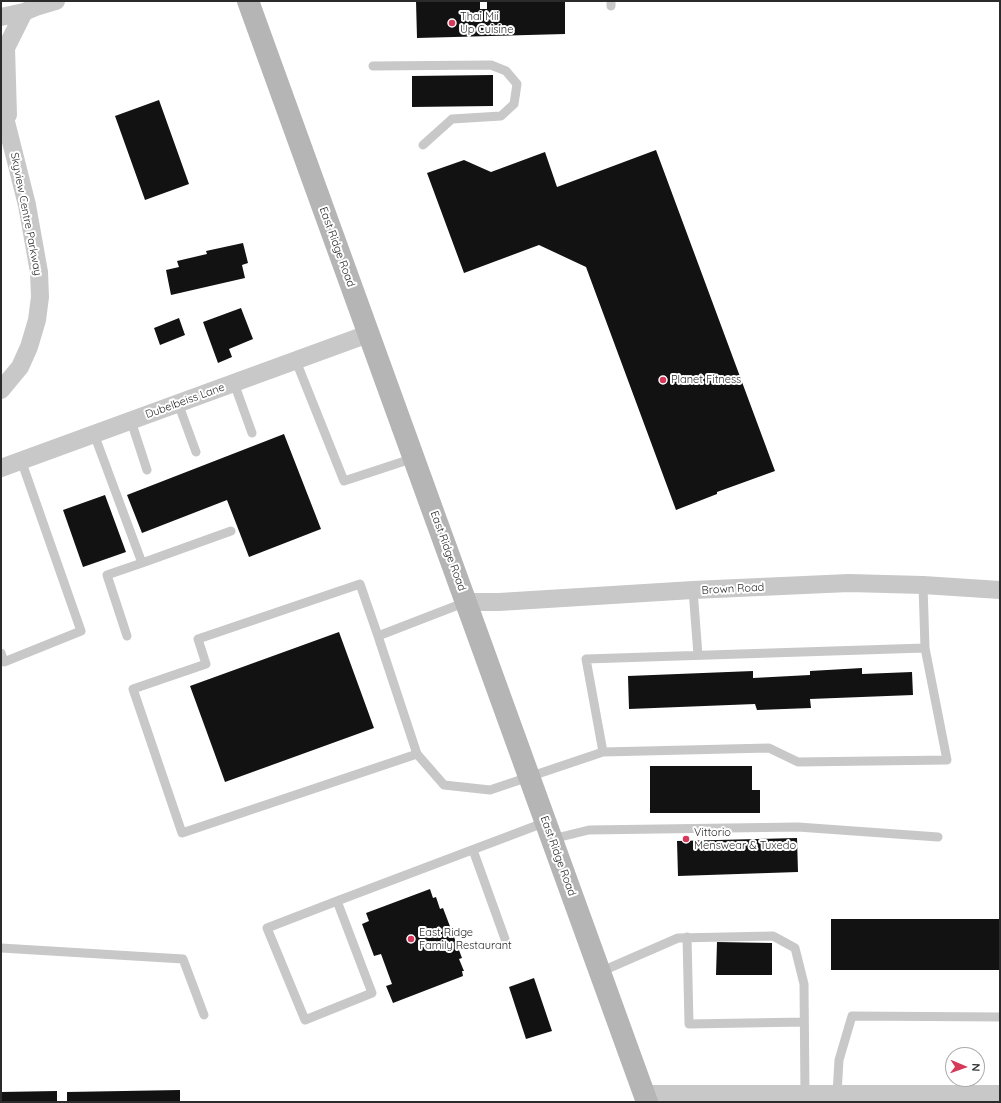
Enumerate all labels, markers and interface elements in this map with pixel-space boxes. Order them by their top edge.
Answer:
place label: Thai Mii Up Cuisine [460,10,513,36]
marker: Thai Mii Up Cuisine [447,18,457,28]
street label: Skyview Centre Parkway [8,151,44,277]
street label: East Ridge Road [316,205,358,289]
place label: Planet Fitness [671,373,741,387]
marker: Planet Fitness [658,375,668,385]
street label: Dubelbeiss Lane [144,381,226,421]
street label: East Ridge Road [427,509,469,593]
street label: Brown Road [701,581,765,597]
street label: East Ridge Road [537,814,579,898]
place label: Vittorio Menswear & Tuxedo [694,826,796,852]
marker: Vittorio Menswear & Tuxedo [681,834,691,844]
place label: East Ridge Family Restaurant [419,926,512,952]
marker: East Ridge Family Restaurant [406,934,416,944]
north arrow [945,1047,985,1087]
text: N [969,1063,983,1072]

